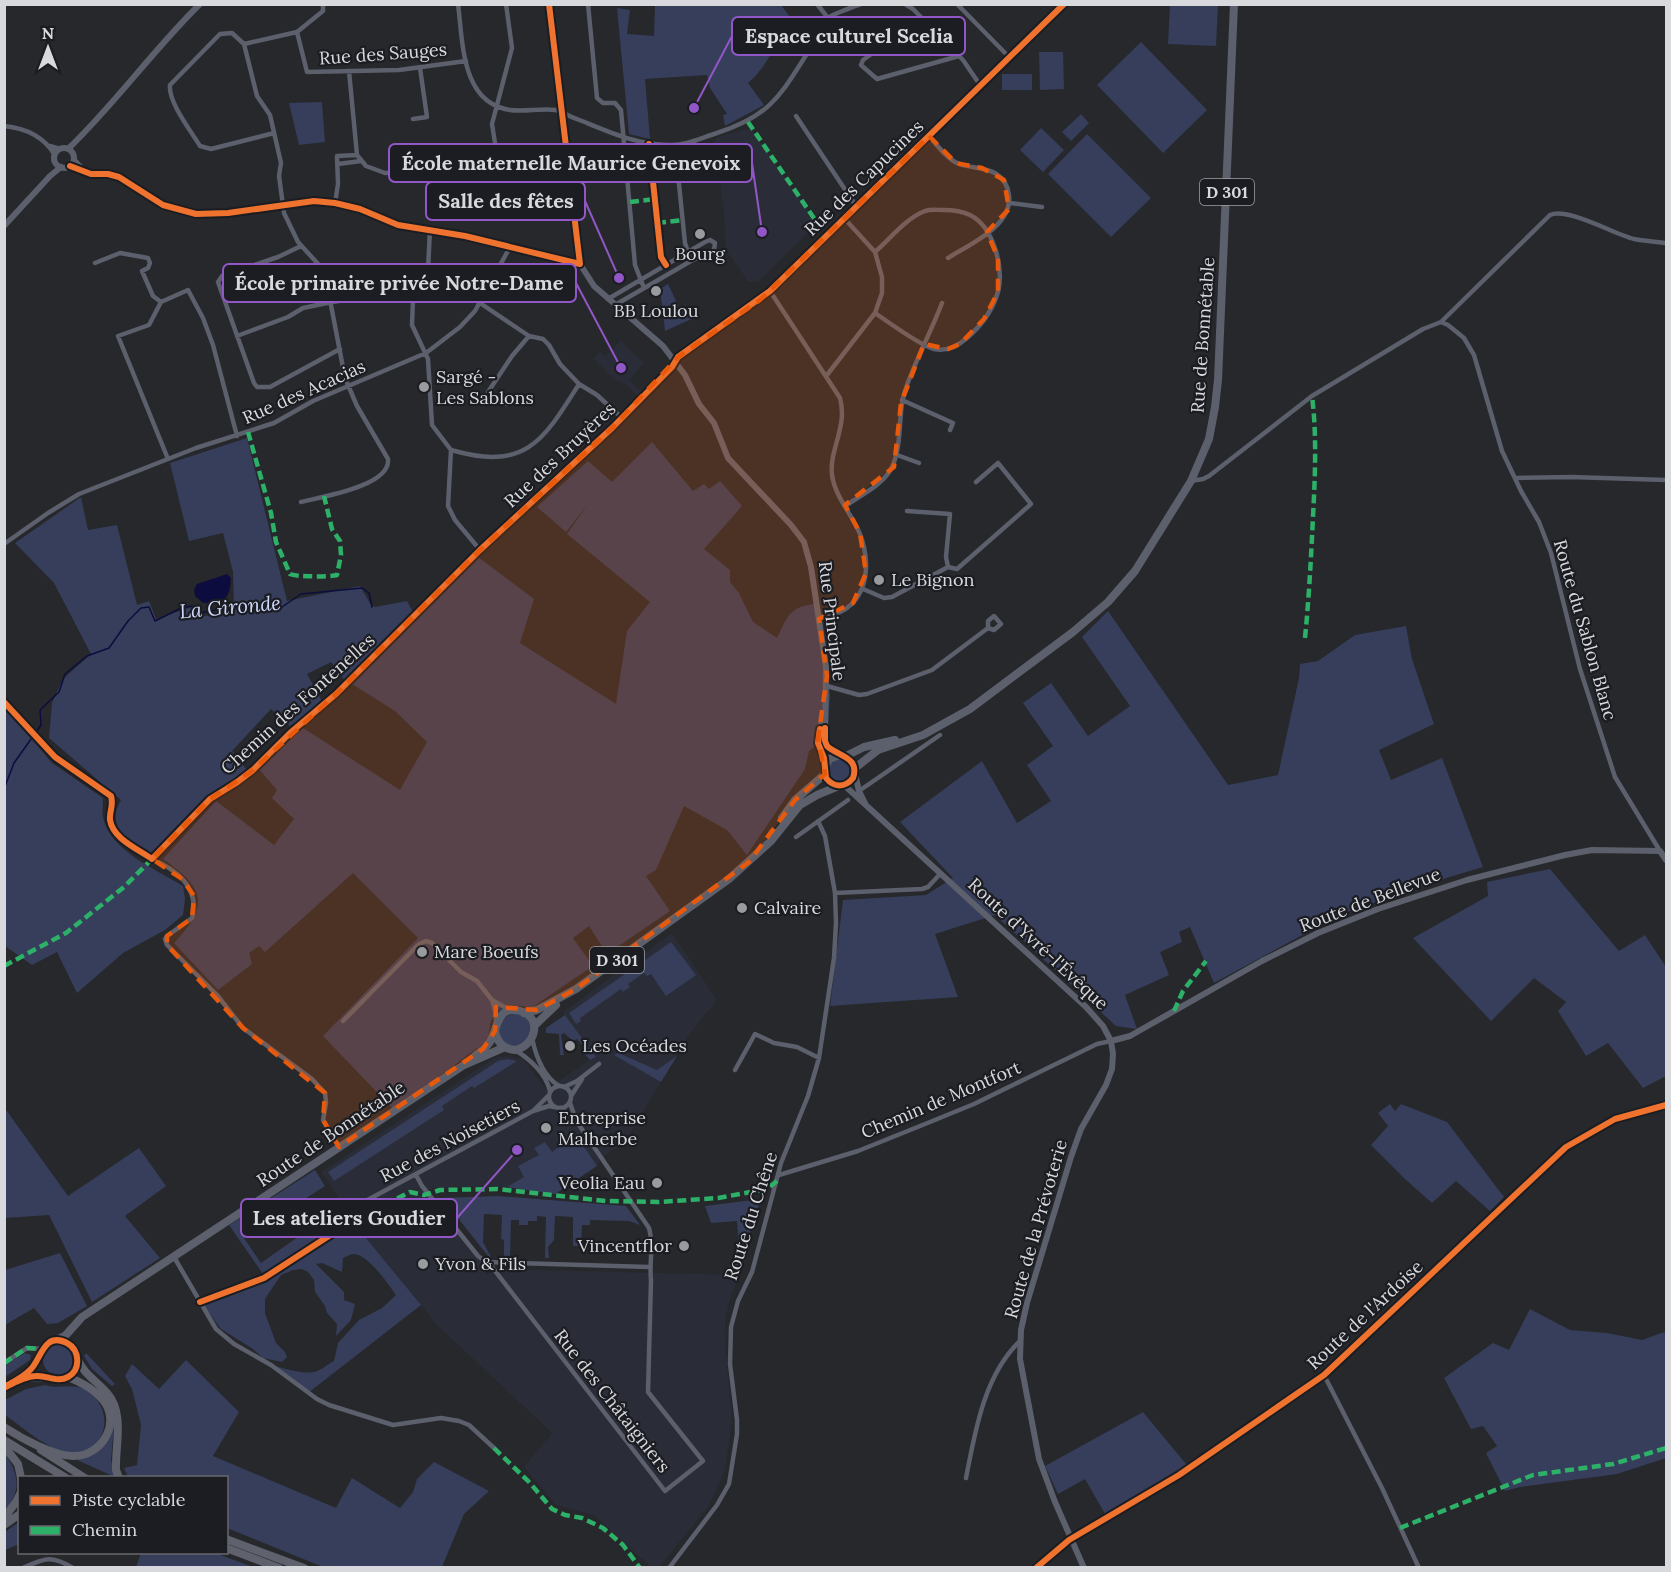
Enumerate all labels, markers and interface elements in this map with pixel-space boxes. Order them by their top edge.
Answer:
callout: Espace culturel Scelia [732,17,965,55]
north arrow [18,18,78,78]
text: N [42,23,54,43]
text: Espace culturel Scelia [745,23,954,48]
street label: Rue des Sauges [318,38,448,69]
street label: Rue des Capucines [799,115,928,240]
callout: École maternelle Maurice Genevoix [389,144,752,182]
text: École maternelle Maurice Genevoix [401,150,741,175]
road number: D 301 [1200,179,1254,205]
callout: Salle des fêtes [426,182,585,220]
text: Salle des fêtes [438,188,574,213]
marker: Bourg [693,227,707,241]
place label: Bourg [675,242,726,265]
street label: Rue de Bonnétable [1186,256,1219,414]
callout: École primaire privée Notre-Dame [223,264,576,302]
text: École primaire privée Notre-Dame [235,270,564,295]
marker: BB Loulou [649,284,663,298]
place label: BB Loulou [614,299,699,322]
street label: Rue des Acacias [239,354,369,429]
place label: Sargé - Les Sablons [436,365,534,409]
marker: Sargé - Les Sablons [417,380,431,394]
street label: Rue des Bruyères [499,397,620,512]
street label: Route du Sablon Blanc [1549,537,1622,723]
street label: Rue Principale [814,560,851,682]
place label: Le Bignon [891,568,974,591]
marker: Le Bignon [872,573,886,587]
water label: La Gironde [178,590,282,623]
street label: Chemin des Fontenelles [216,628,380,779]
street label: Route de Bellevue [1296,862,1444,937]
street label: Route d'Yvré-l'Évêque [963,873,1114,1015]
place label: Calvaire [754,896,822,919]
marker: Calvaire [735,901,749,915]
place label: Mare Boeufs [434,940,539,963]
marker: Mare Boeufs [415,945,429,959]
road number: D 301 [590,947,644,973]
place label: Les Océades [582,1034,687,1057]
marker: Les Océades [563,1039,577,1053]
street label: Chemin de Montfort [857,1055,1024,1144]
street label: Route de Bonnétable [252,1075,409,1192]
street label: Rue des Noisetiers [376,1094,524,1187]
place label: Entreprise Malherbe [558,1106,646,1150]
marker: Entreprise Malherbe [539,1121,553,1135]
street label: Route de la Prévoterie [999,1136,1072,1321]
street label: Route du Chêne [719,1148,782,1283]
place label: Veolia Eau [558,1171,645,1194]
marker: Veolia Eau [650,1176,664,1190]
callout: Les ateliers Goudier [241,1199,457,1237]
text: Les ateliers Goudier [253,1205,446,1230]
place label: Vincentflor [577,1234,672,1257]
marker: Vincentflor [677,1239,691,1253]
place label: Yvon & Fils [434,1252,526,1275]
street label: Route de l'Ardoise [1302,1255,1428,1374]
marker: Yvon & Fils [416,1257,430,1271]
street label: Rue des Châtaigniers [549,1324,676,1477]
legend [18,1476,228,1554]
text: Piste cyclable [72,1488,186,1511]
text: Chemin [72,1518,137,1541]

